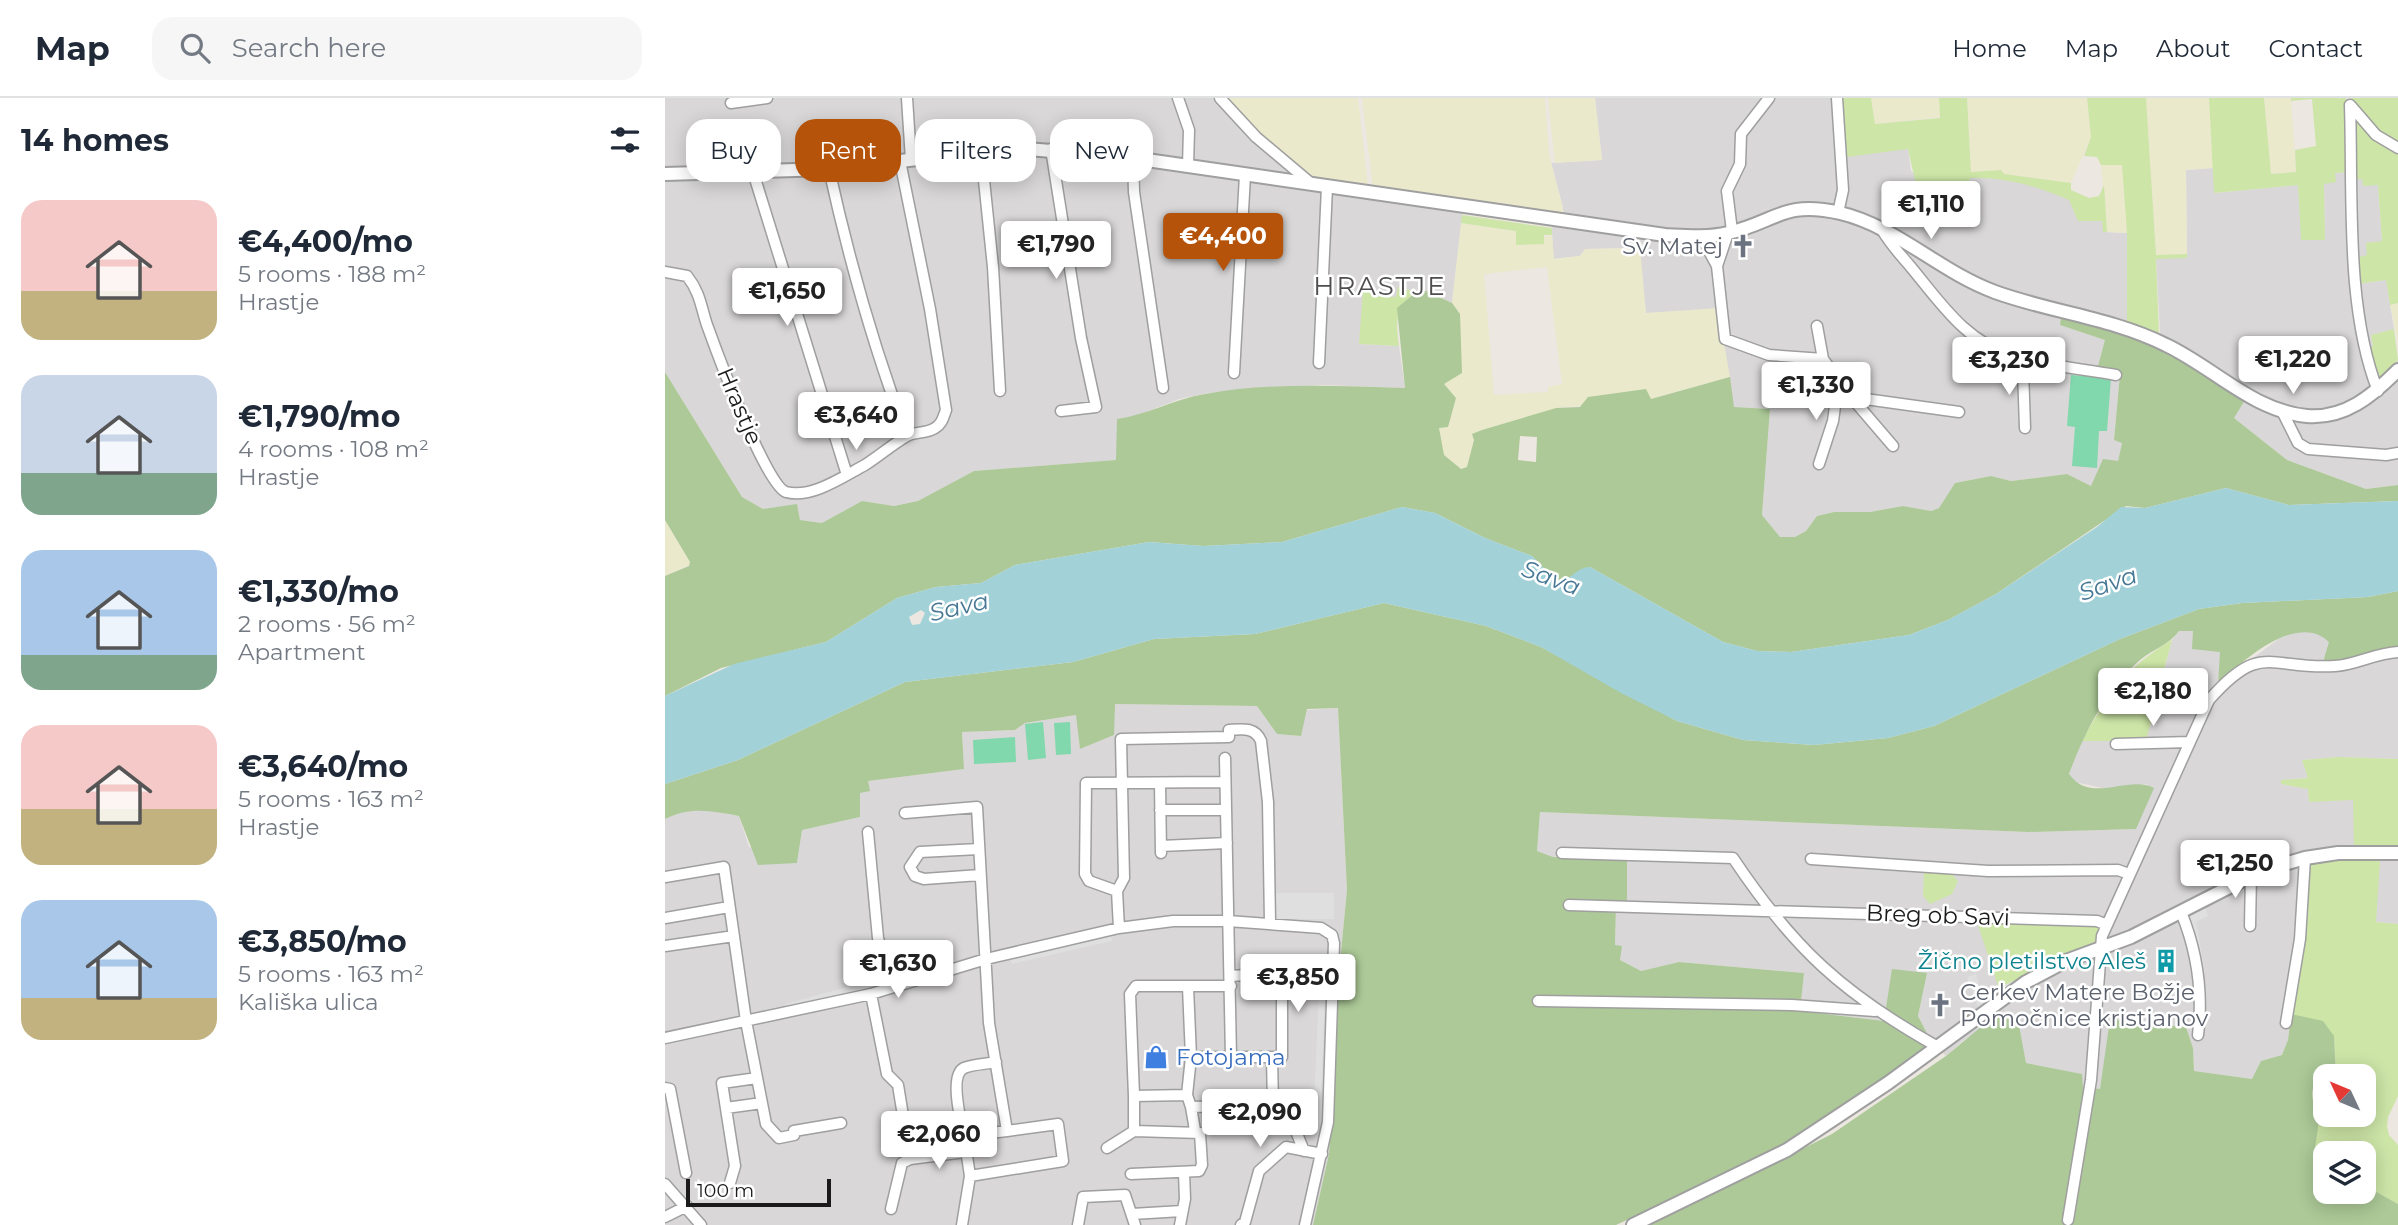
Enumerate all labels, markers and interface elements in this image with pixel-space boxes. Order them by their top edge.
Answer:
search box [152,17,642,80]
text: Map [35,28,110,68]
icon: search [176,29,214,67]
text: Search here [232,32,386,64]
text: Home [1952,34,2027,63]
text: Map [2065,34,2118,63]
text: About [2156,34,2230,63]
text: Contact [2268,34,2363,63]
chip: Buy [686,119,781,182]
chip: Rent [795,119,901,182]
chip: Filters [915,119,1036,182]
chip: New [1050,119,1153,182]
icon: filters [606,121,644,159]
text: 14 homes [21,122,169,159]
pin: €1,110 [1874,181,1988,241]
text: €1,110 [1897,190,1965,218]
pin: €4,400 [1166,214,1280,273]
pin: €1,790 [999,222,1113,281]
text: €4,400 [1179,222,1267,250]
text: €4,400/mo [238,223,413,260]
icon: home [77,228,161,312]
text: €1,790 [1017,230,1095,258]
place label: Sv. Matej [1622,232,1723,260]
church icon: Sv. Matej [1729,232,1757,260]
text: 5 rooms · 188 m² [238,260,426,288]
pin: €1,650 [730,268,844,328]
district label: HRASTJE [1313,270,1447,302]
text: €1,650 [748,277,826,305]
text: Hrastje [238,288,319,316]
pin: €1,220 [2236,336,2350,396]
pin: €3,230 [1952,338,2066,397]
text: €1,220 [2255,345,2331,373]
text: €3,230 [1968,346,2050,374]
pin: €1,330 [1759,362,1873,422]
street label: Hrastje [711,363,769,449]
text: €1,330 [1778,371,1854,399]
pin: €3,640 [799,392,913,452]
text: €1,790/mo [238,398,400,435]
text: €3,640 [814,401,898,429]
icon: home [77,403,161,487]
text: 4 rooms · 108 m² [238,435,429,463]
text: Hrastje [238,463,319,491]
water label: Sava [1518,554,1584,601]
water label: Sava [2075,560,2141,607]
text: €1,330/mo [238,573,399,610]
icon: home [77,578,161,662]
water label: Sava [926,586,991,627]
text: 2 rooms · 56 m² [238,610,416,638]
text: Apartment [238,638,366,666]
pin: €2,180 [2096,668,2210,728]
text: €2,180 [2114,677,2192,705]
text: €3,640/mo [238,748,408,785]
icon: home [77,753,161,837]
text: 5 rooms · 163 m² [238,785,424,813]
text: Hrastje [238,813,319,841]
pin: €1,250 [2178,840,2292,900]
text: €1,250 [2196,849,2274,877]
street label: Breg ob Savi [1865,898,2011,932]
text: €3,850/mo [238,923,407,960]
icon: home [77,928,161,1012]
pin: €1,630 [841,940,955,1000]
place label: Žično pletilstvo Aleš [1918,947,2146,975]
building icon: Žično pletilstvo Aleš [2152,947,2180,975]
text: €1,630 [859,949,937,977]
pin: €3,850 [1241,954,1355,1014]
text: 5 rooms · 163 m² [238,960,424,988]
text: €3,850 [1256,963,1340,991]
place label: Cerkev Matere Božje Pomočnice kristjanov [1960,978,2209,1032]
text: Kališka ulica [238,988,379,1016]
church icon: Cerkev Matere Božje Pomočnice kristjanov [1926,991,1954,1019]
shop icon: Fotojama [1142,1043,1170,1071]
place label: Fotojama [1176,1043,1286,1071]
north arrow [2313,1064,2377,1127]
map controls [2313,1064,2376,1204]
pin: €2,090 [1203,1090,1317,1149]
text: €2,090 [1218,1098,1302,1126]
pin: €2,060 [882,1112,996,1171]
text: €2,060 [897,1120,981,1148]
button: layers [2313,1141,2376,1204]
scale bar [686,1176,831,1208]
text: 100 m [697,1179,754,1202]

